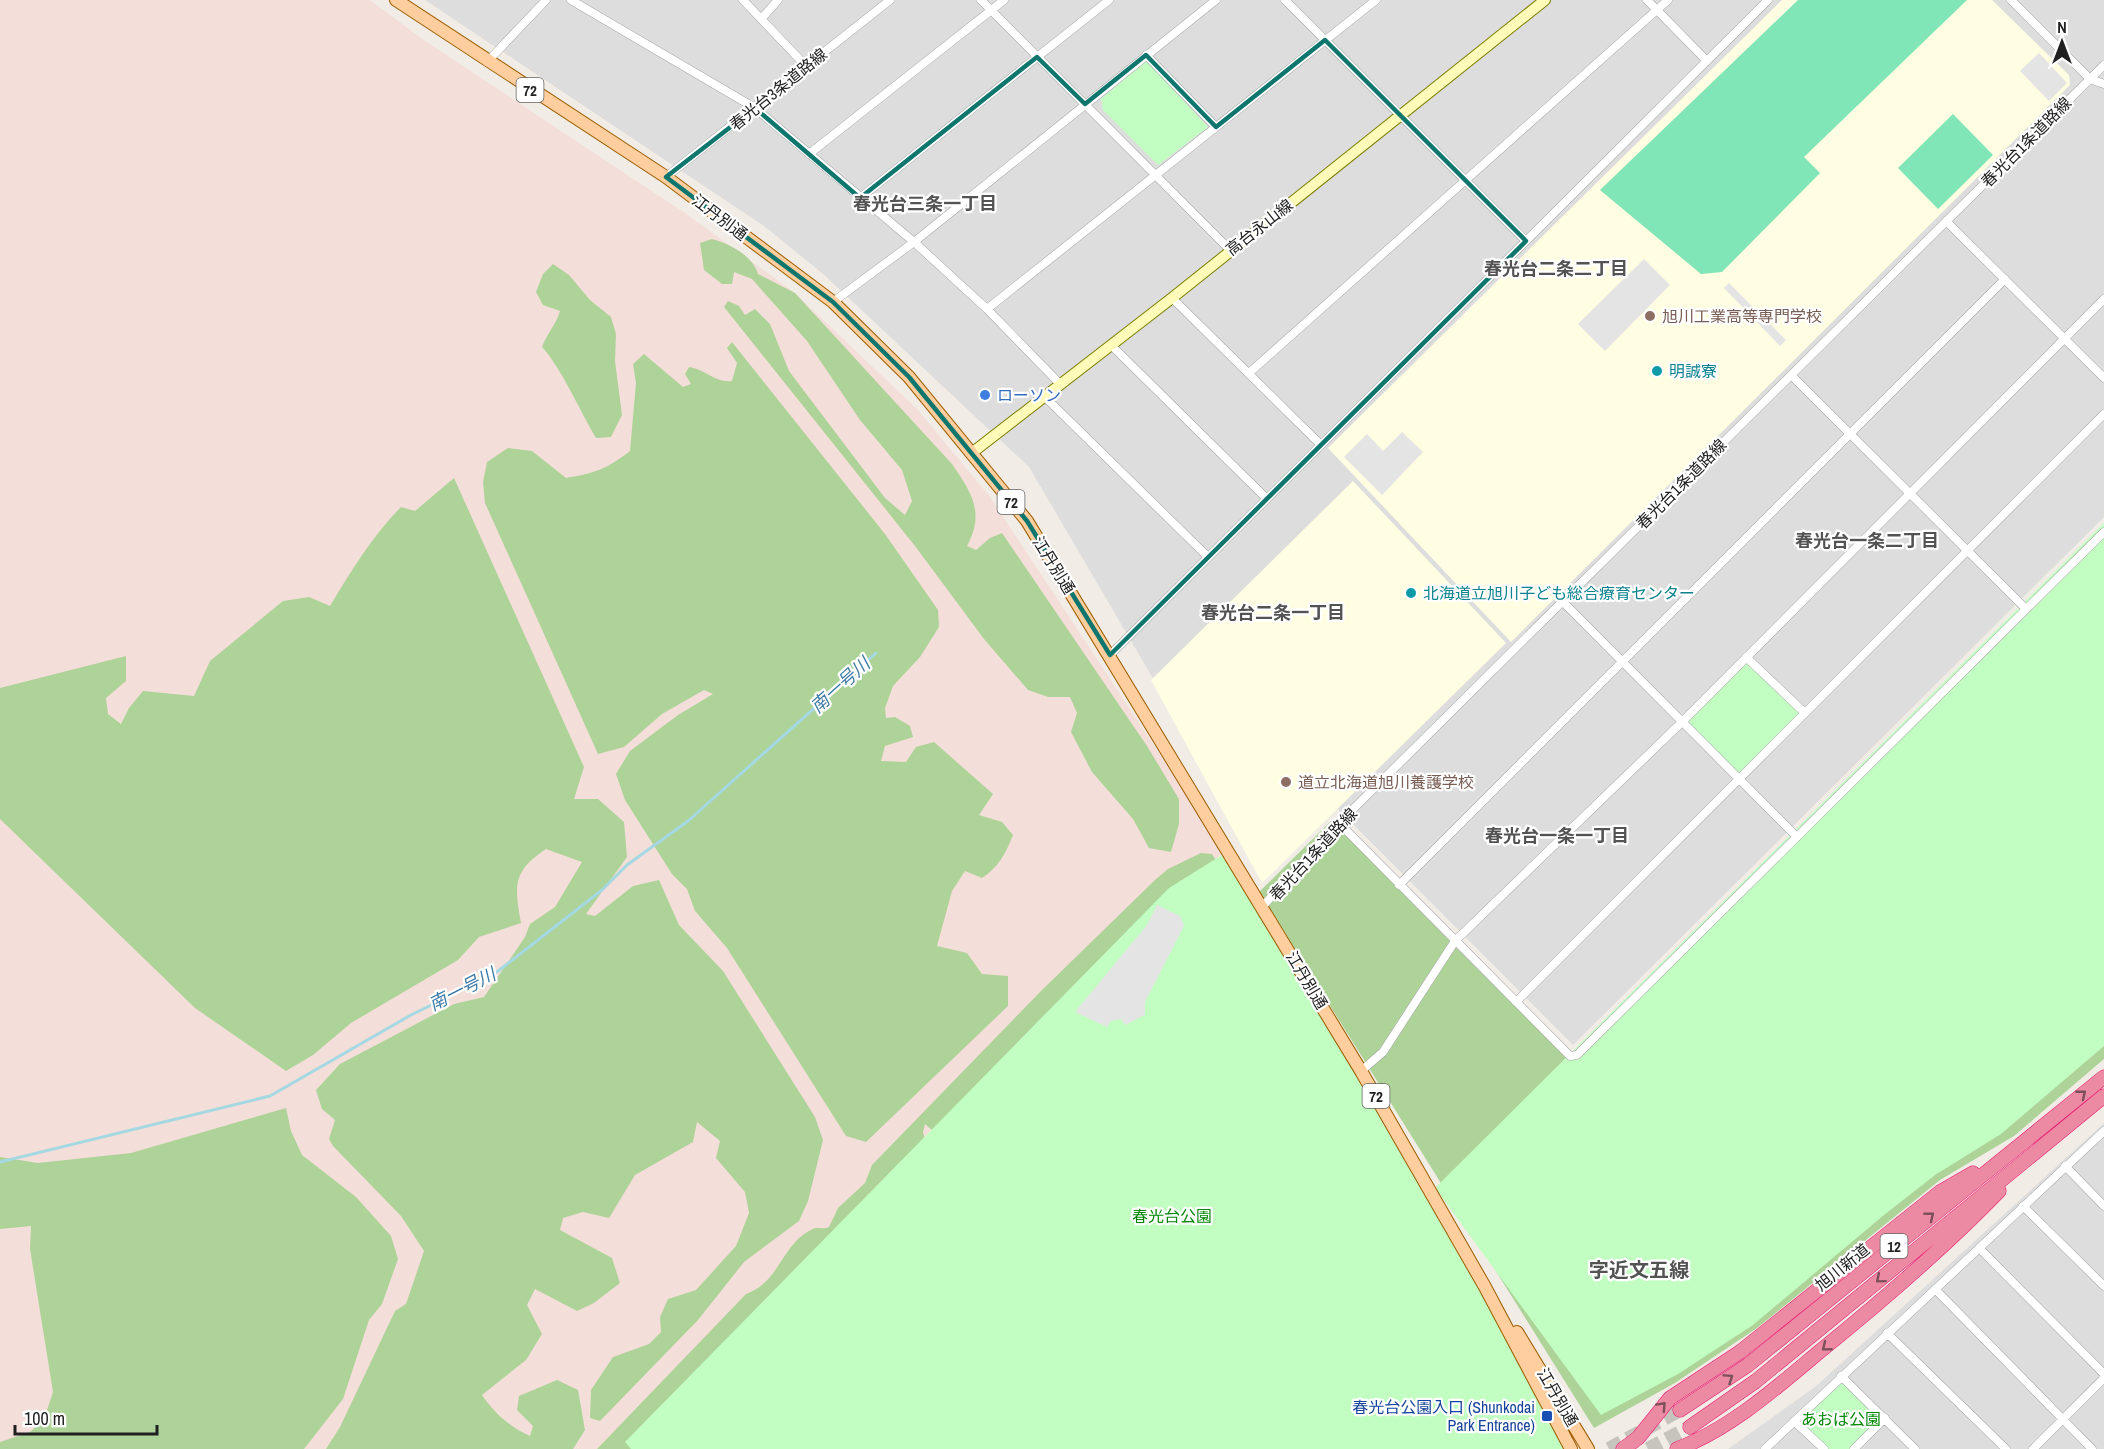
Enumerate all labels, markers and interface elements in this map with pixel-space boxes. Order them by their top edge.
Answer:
north arrow [2032,12,2092,72]
text: N [2057,16,2067,38]
street label: 春光台3条道路線 [725,43,831,135]
road number: 72 [516,78,544,102]
street label: 春光台1条道路線 [1976,92,2076,192]
street label: 江丹別通 [688,189,752,245]
district label: 春光台三条一丁目 [853,191,997,216]
street label: 高台永山線 [1221,194,1297,260]
district label: 春光台二条二丁目 [1484,256,1628,281]
place label: 旭川工業高等専門学校 [1662,305,1822,327]
marker: 旭川工業高等専門学校 [1643,309,1657,323]
place label: 明誠寮 [1669,360,1717,382]
marker: 明誠寮 [1650,364,1664,378]
place label: ローソン [997,384,1061,406]
marker: ローソン [978,388,992,402]
street label: 春光台1条道路線 [1631,434,1731,534]
road number: 72 [998,490,1024,514]
district label: 春光台一条二丁目 [1795,528,1939,553]
street label: 江丹別通 [1028,532,1080,598]
place label: 北海道立旭川子ども総合療育センター [1423,582,1695,604]
marker: 北海道立旭川子ども総合療育センター [1404,586,1418,600]
district label: 春光台二条一丁目 [1201,600,1345,625]
water label: 南一号川 [805,650,877,718]
place label: 道立北海道旭川養護学校 [1298,771,1474,793]
marker: 道立北海道旭川養護学校 [1279,775,1293,789]
street label: 春光台1条道路線 [1264,803,1362,905]
district label: 春光台一条一丁目 [1485,823,1629,848]
street label: 江丹別通 [1281,947,1333,1013]
water label: 南一号川 [424,961,502,1016]
road number: 72 [1362,1084,1390,1108]
one-way arrow [2075,1091,2086,1102]
park label: 春光台公園 [1132,1205,1212,1227]
one-way arrow [1924,1213,1935,1224]
road number: 12 [1880,1234,1908,1258]
street label: 旭川新道 [1810,1238,1874,1296]
district label: 字近文五線 [1589,1256,1690,1283]
one-way arrow [1876,1272,1887,1283]
one-way arrow [1822,1340,1833,1351]
street label: 江丹別通 [1532,1364,1584,1430]
one-way arrow [1722,1374,1733,1385]
place label: 春光台公園入口 (Shunkodai Park Entrance) [1352,1396,1535,1436]
scale bar [15,1398,158,1436]
one-way arrow [1655,1403,1666,1413]
text: 100 m [24,1406,65,1431]
park label: あおば公園 [1801,1408,1881,1430]
marker: 春光台公園入口 (Shunkodai Park Entrance) [1540,1409,1554,1423]

